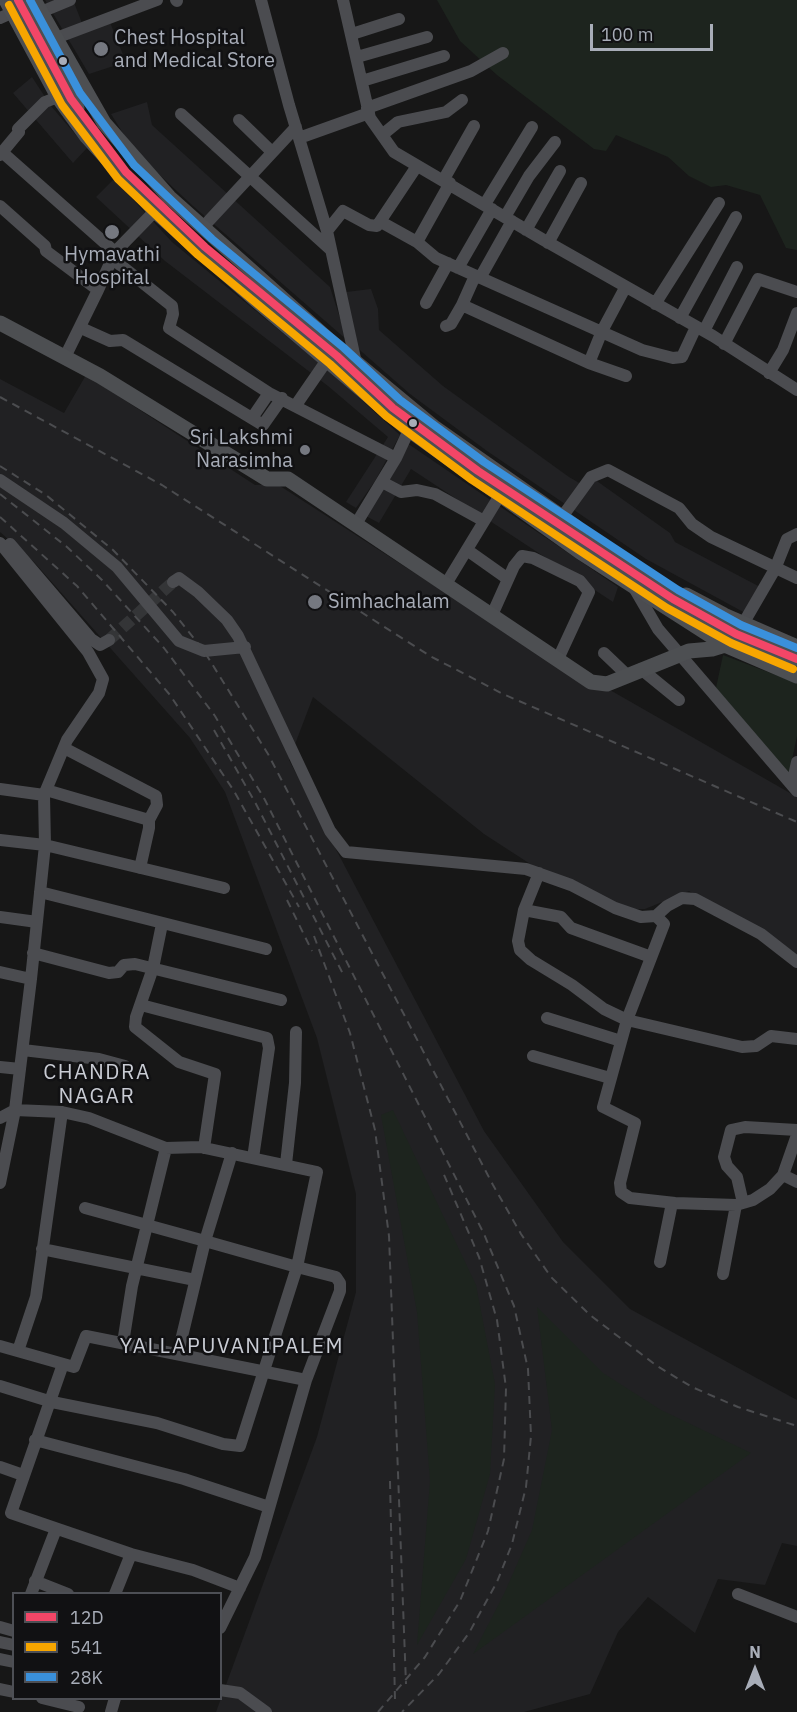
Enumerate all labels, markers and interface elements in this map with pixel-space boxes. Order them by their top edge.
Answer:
scale bar [593,12,716,50]
text: 100 m [601,23,653,46]
place label: Chest Hospital and Medical Store [114,26,275,73]
marker: Chest Hospital and Medical Store [92,40,110,58]
unlabelled marker [57,55,69,67]
marker: Hymavathi Hospital [103,223,121,241]
place label: Hymavathi Hospital [64,243,160,290]
unlabelled marker [407,417,419,429]
place label: Sri Lakshmi Narasimha [190,426,293,473]
marker: Sri Lakshmi Narasimha [298,443,312,457]
place label: Simhachalam [328,590,450,614]
marker: Simhachalam [306,593,324,611]
district label: CHANDRA NAGAR [43,1060,151,1110]
district label: YALLAPUVANIPALEM [120,1334,344,1360]
legend [12,1592,222,1700]
text: 12D [70,1606,104,1629]
text: 541 [70,1636,102,1659]
north arrow [725,1640,785,1700]
text: N [749,1642,761,1662]
text: 28K [70,1666,103,1689]

